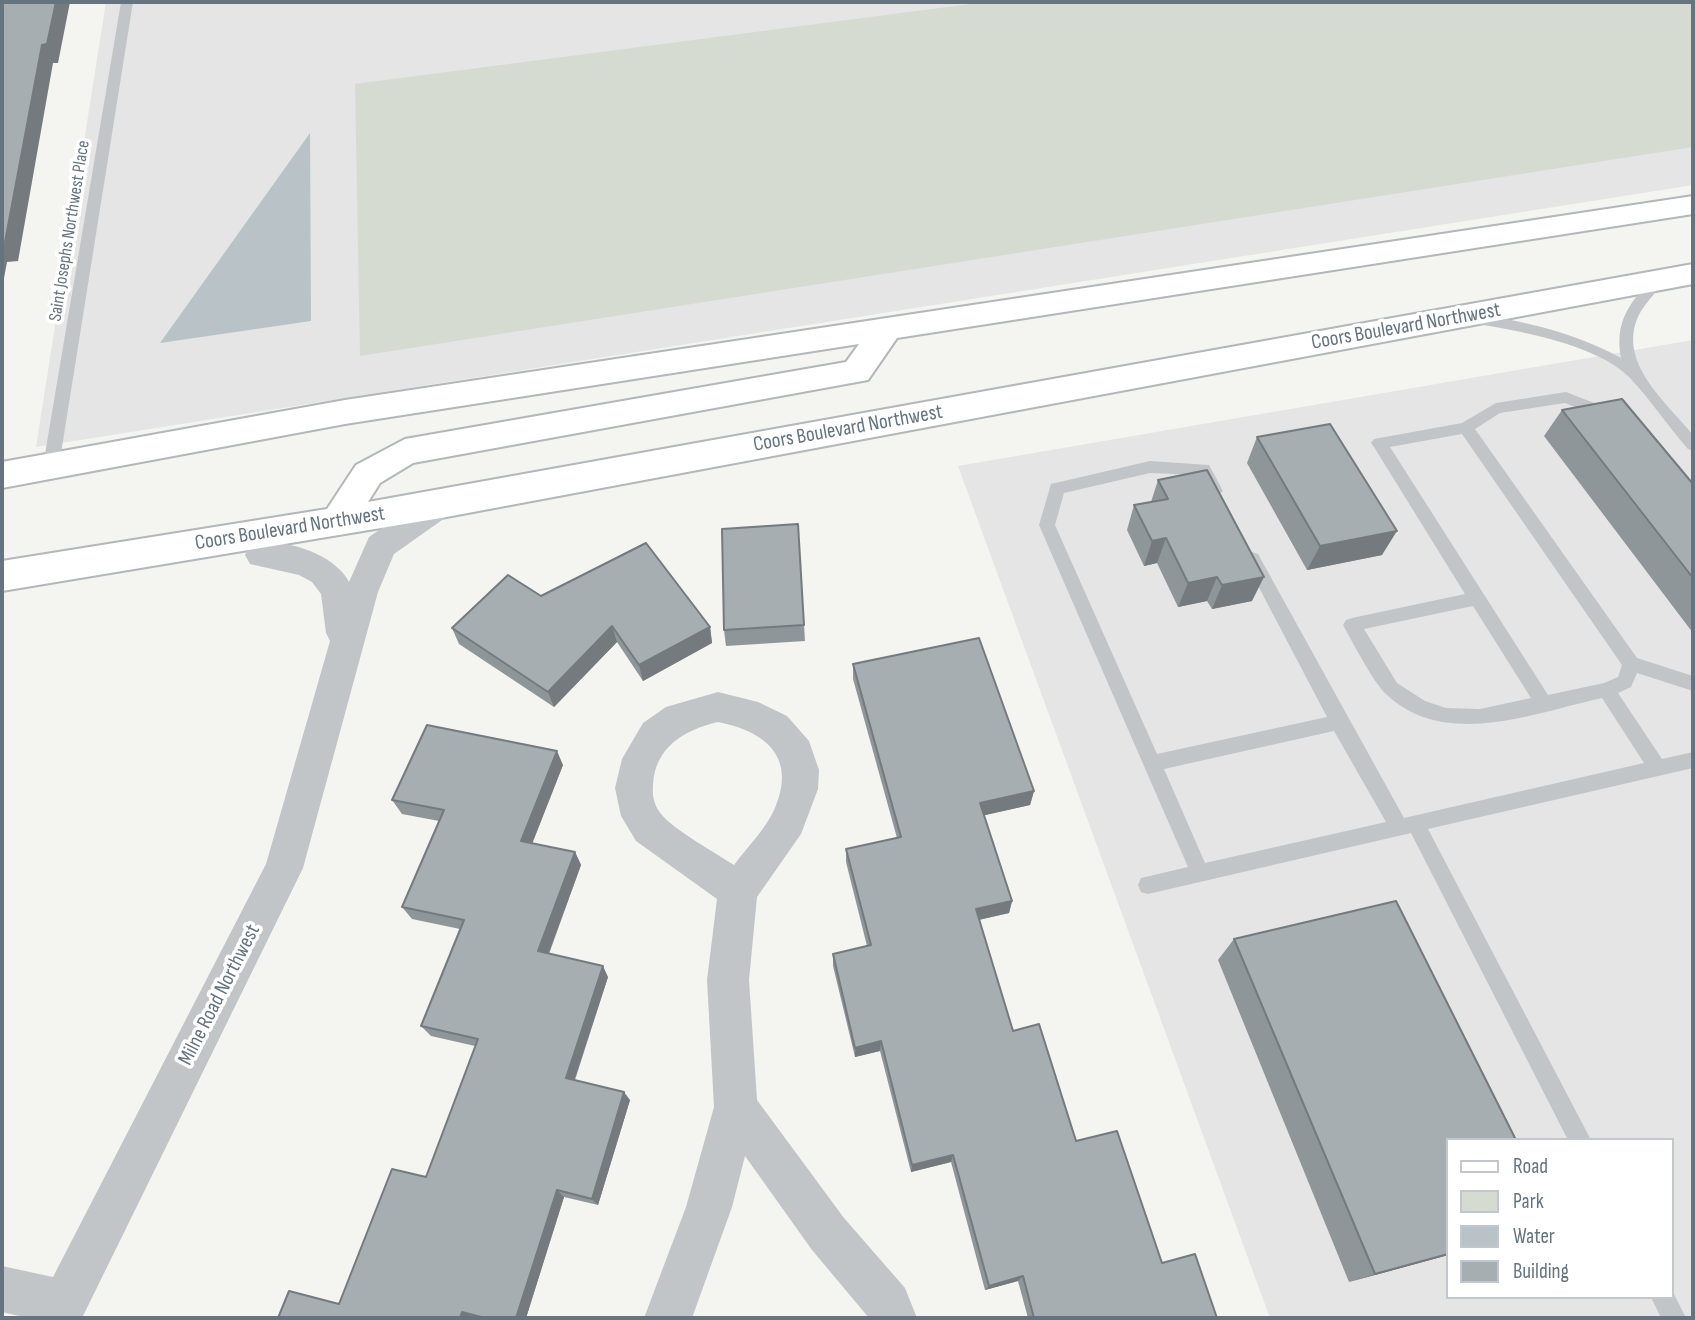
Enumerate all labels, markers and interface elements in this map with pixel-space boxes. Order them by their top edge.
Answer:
street label: Saint Josephs Northwest Place [45,139,95,323]
street label: Coors Boulevard Northwest [1309,298,1503,356]
street label: Coors Boulevard Northwest [751,400,945,458]
street label: Coors Boulevard Northwest [193,502,387,556]
street label: Milne Road Northwest [174,920,266,1070]
legend [1446,1138,1674,1299]
text: Road [1513,1154,1548,1179]
text: Park [1513,1189,1544,1214]
text: Water [1513,1224,1555,1249]
text: Building [1513,1259,1569,1284]

